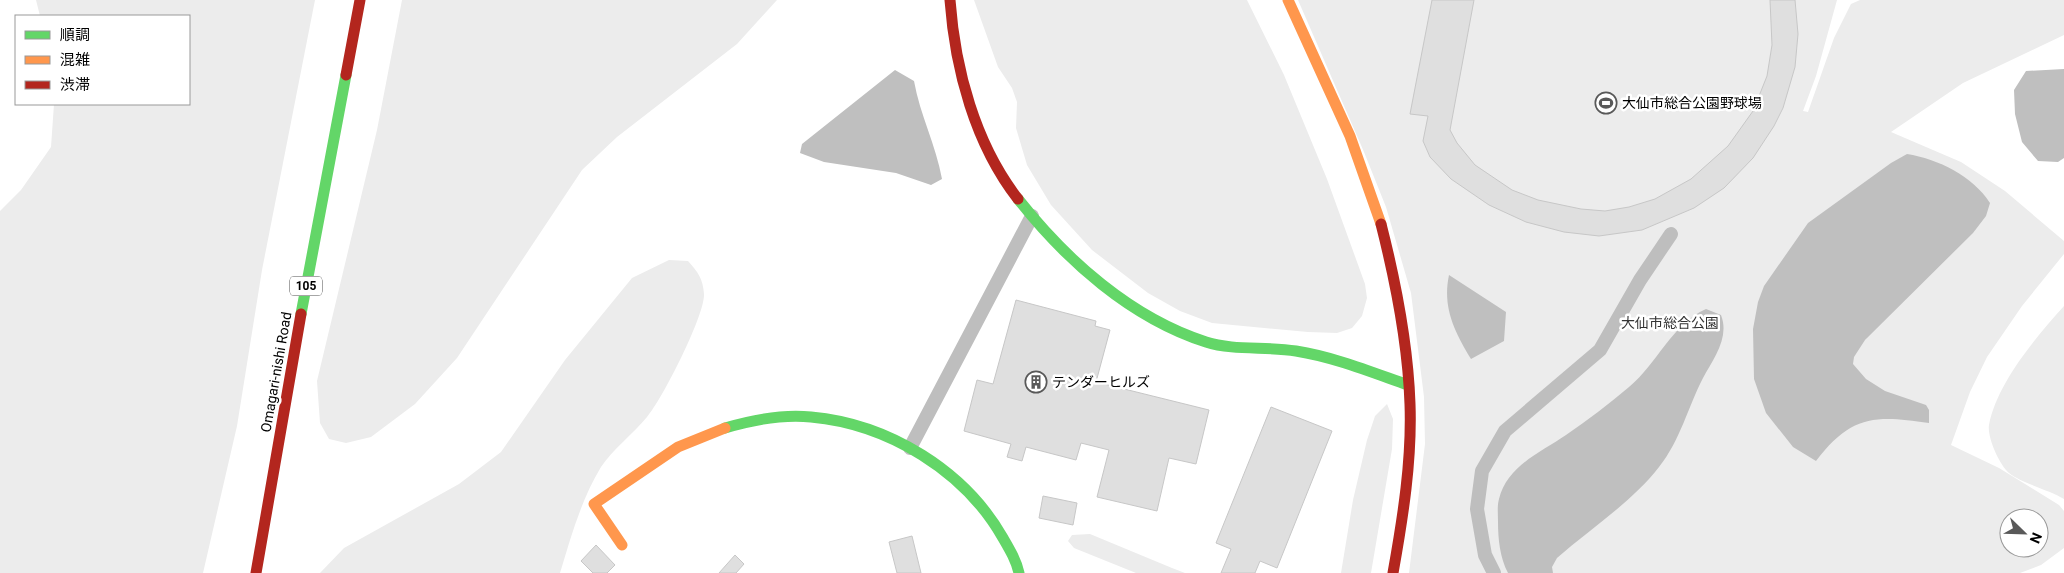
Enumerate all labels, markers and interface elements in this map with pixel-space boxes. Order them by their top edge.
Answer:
legend [15,15,190,105]
text: 順調 [60,26,90,44]
text: 混雑 [60,51,90,69]
text: 渋滞 [60,76,90,94]
sports icon: 大仙市総合公園野球場 [1594,91,1618,115]
place label: 大仙市総合公園野球場 [1622,95,1762,111]
road number: 105 [290,276,322,296]
street label: Omagari-nishi Road [258,310,294,434]
park label: 大仙市総合公園 [1621,315,1719,331]
building icon: テンダーヒルズ [1024,370,1048,394]
place label: テンダーヒルズ [1052,374,1150,390]
north arrow [1999,508,2049,558]
text: N [2027,530,2045,546]

